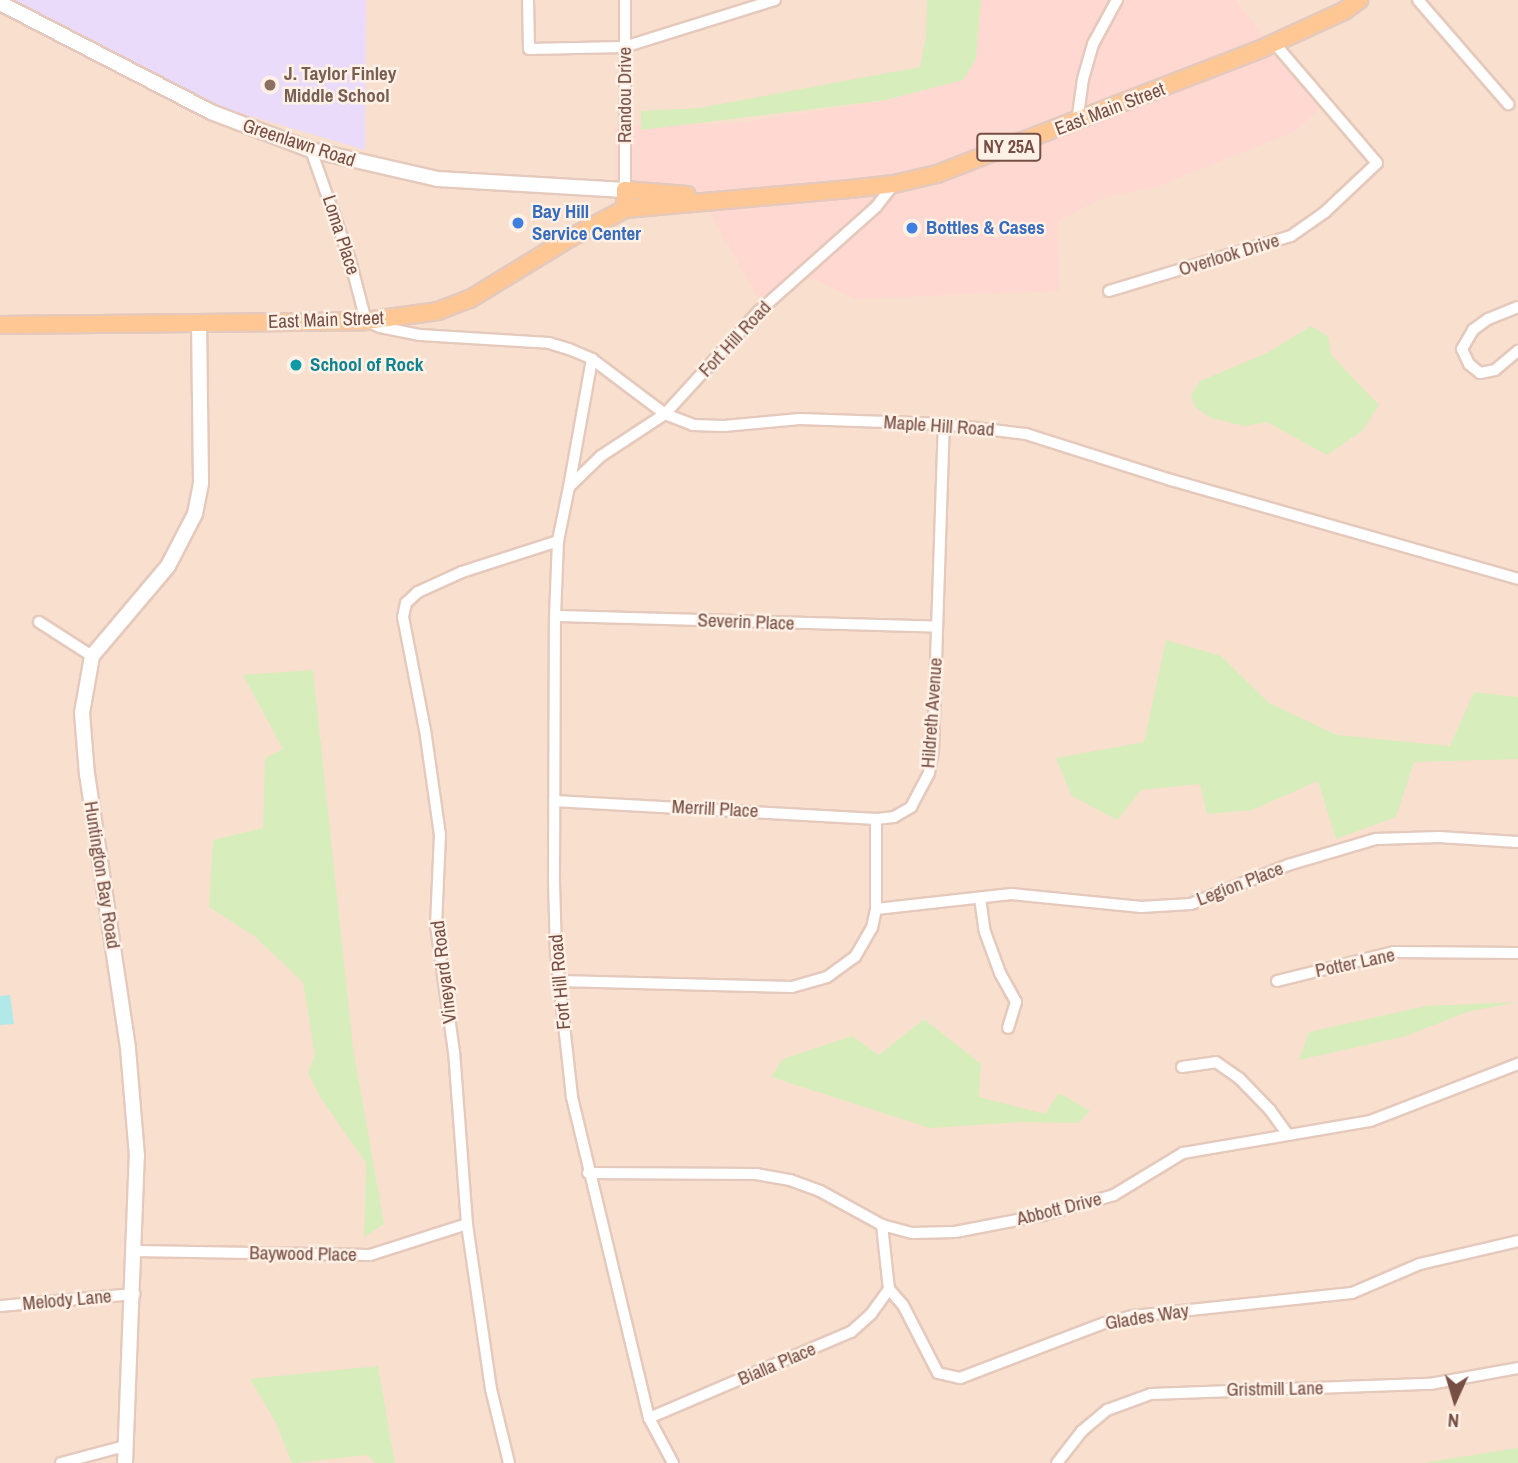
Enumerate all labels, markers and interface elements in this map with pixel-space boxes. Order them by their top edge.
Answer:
street label: Randou Drive [614,47,636,143]
place label: J. Taylor Finley Middle School [284,63,396,107]
marker: J. Taylor Finley Middle School [262,77,278,93]
street label: East Main Street [1052,78,1168,140]
street label: Greenlawn Road [240,114,358,172]
road number: NY 25A [976,132,1042,162]
street label: Loma Place [317,192,365,278]
place label: Bay Hill Service Center [532,201,641,245]
marker: Bay Hill Service Center [510,215,526,231]
place label: Bottles & Cases [926,217,1045,239]
marker: Bottles & Cases [904,220,920,236]
street label: Overlook Drive [1176,229,1282,281]
street label: Fort Hill Road [694,296,776,382]
street label: East Main Street [268,307,384,333]
place label: School of Rock [310,354,423,376]
marker: School of Rock [288,357,304,373]
street label: Maple Hill Road [883,411,995,441]
street label: Severin Place [697,609,795,635]
street label: Hildreth Avenue [917,657,947,769]
street label: Merrill Place [671,795,759,823]
street label: Huntington Bay Road [79,800,125,950]
street label: Legion Place [1193,857,1287,911]
street label: Vineyard Road [426,919,462,1025]
street label: Fort Hill Road [544,934,576,1030]
street label: Potter Lane [1313,943,1397,983]
street label: Abbott Drive [1014,1187,1104,1231]
street label: Baywood Place [249,1242,357,1266]
street label: Melody Lane [22,1285,112,1315]
street label: Glades Way [1104,1299,1190,1335]
street label: Bialla Place [735,1337,819,1391]
north arrow [1420,1365,1490,1435]
street label: Gristmill Lane [1226,1377,1324,1401]
text: N [1447,1408,1460,1434]

